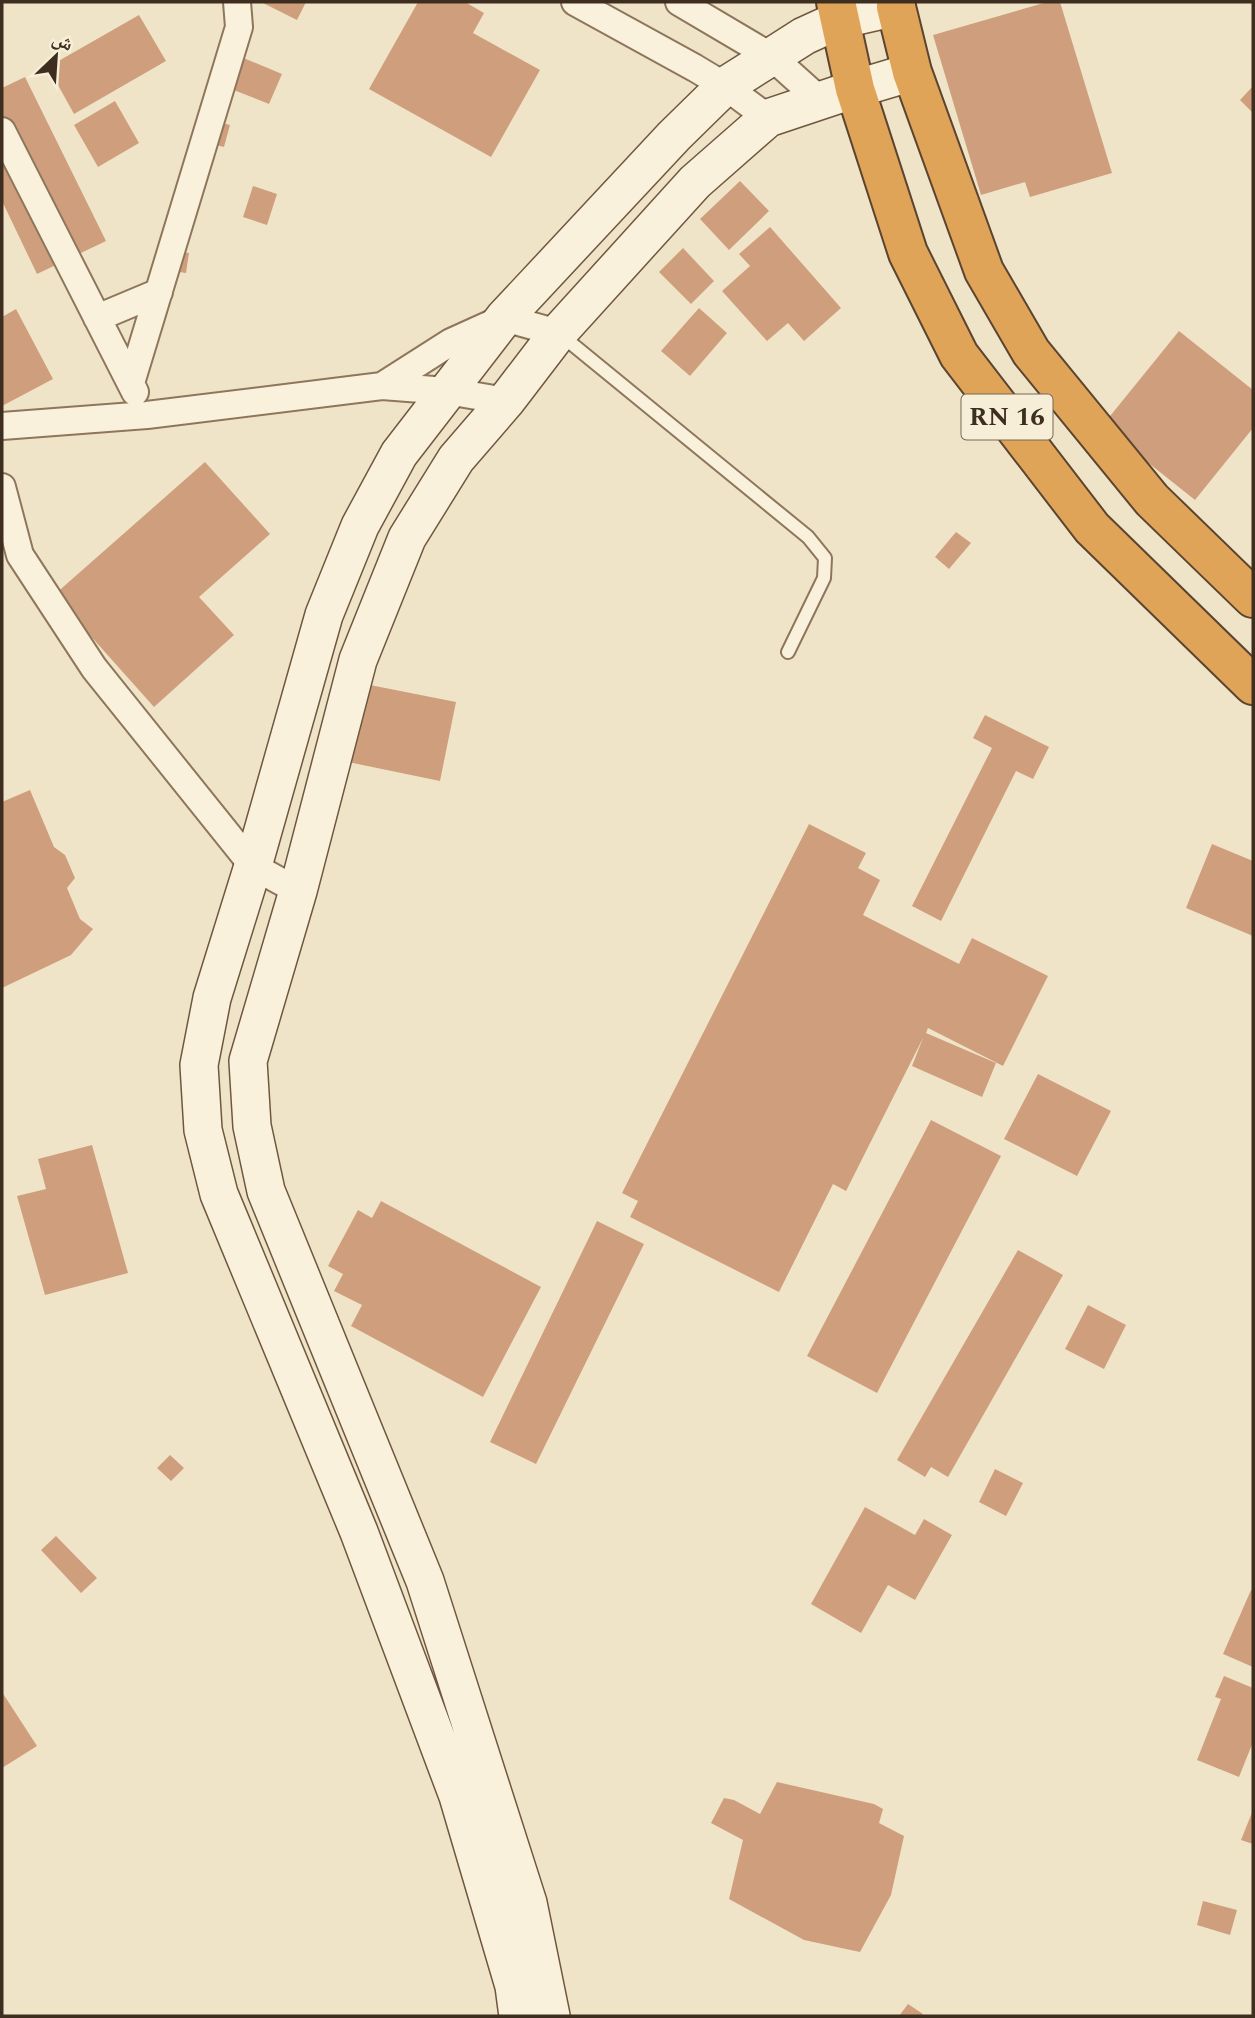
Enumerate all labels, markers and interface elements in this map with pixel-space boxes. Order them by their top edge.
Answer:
north arrow [21,21,91,91]
text: ش [47,25,78,59]
road number: RN 16 [962,394,1052,440]

